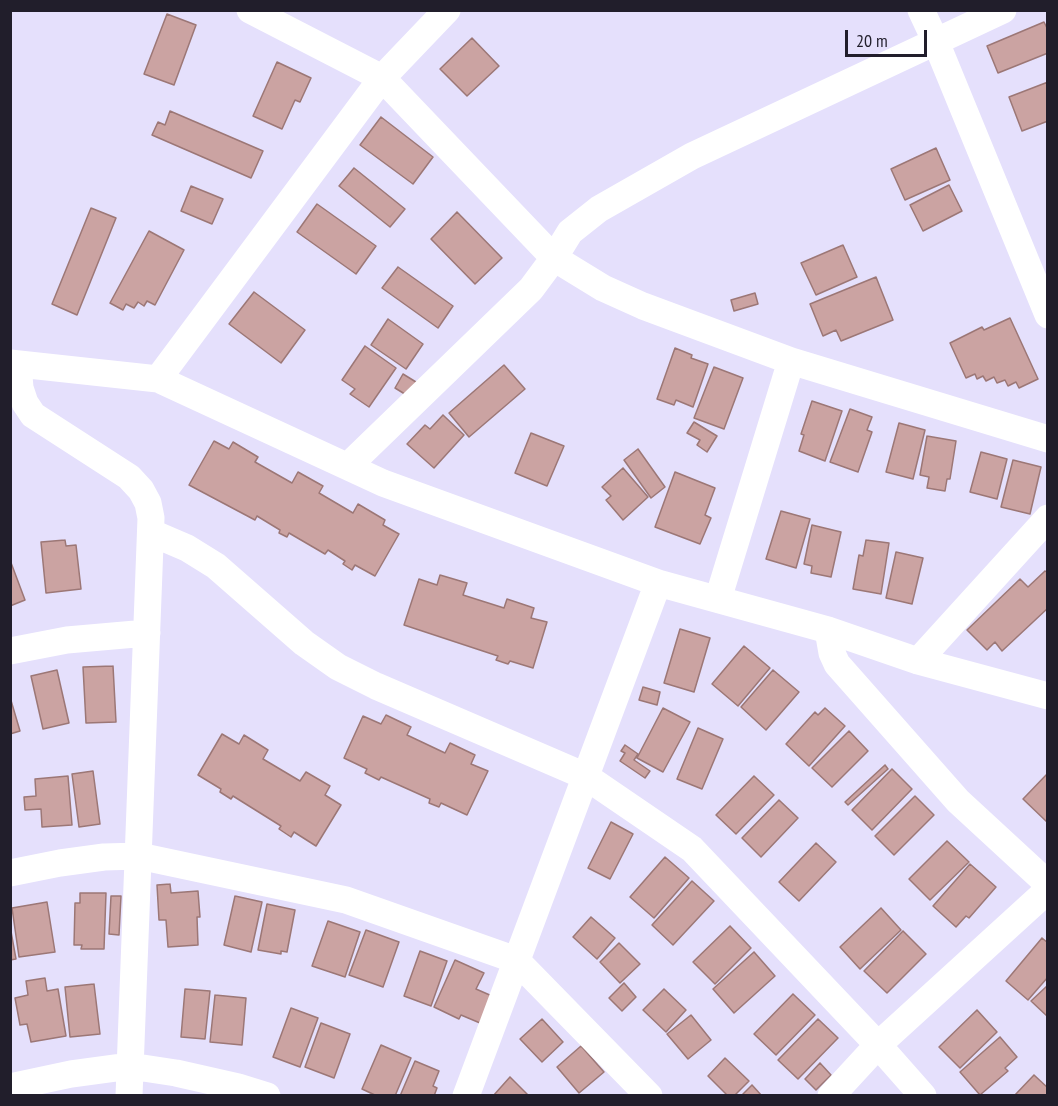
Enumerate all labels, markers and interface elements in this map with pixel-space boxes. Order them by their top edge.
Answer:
scale bar [848,18,930,56]
text: 20 m [856,29,888,52]

